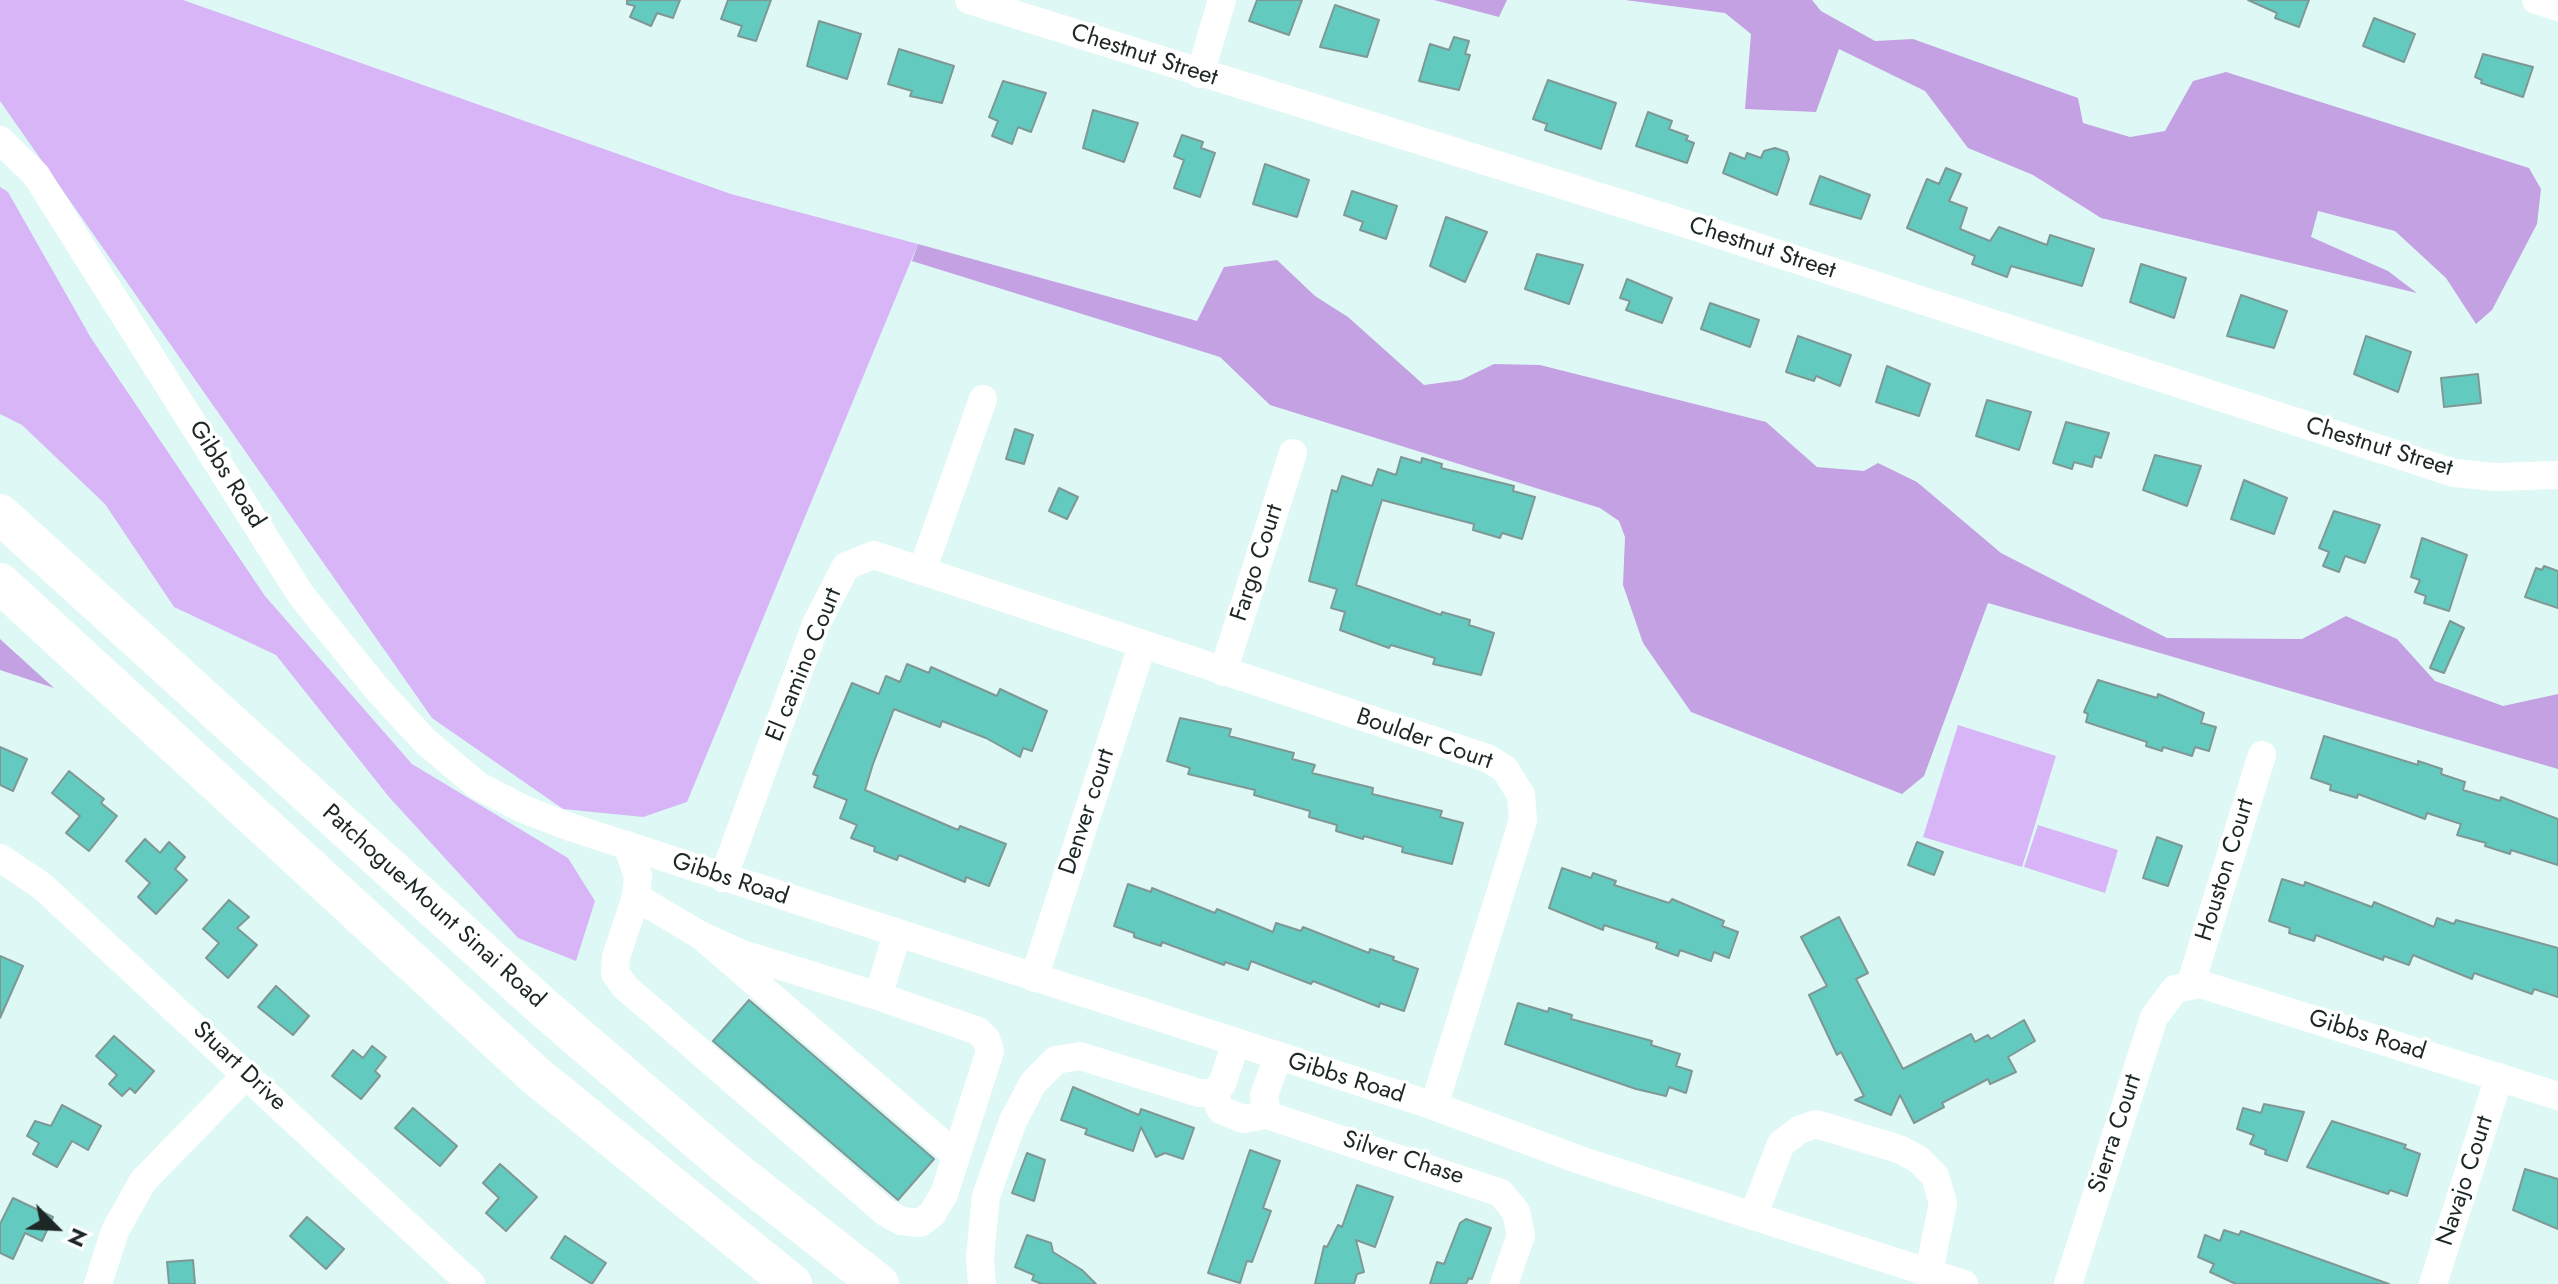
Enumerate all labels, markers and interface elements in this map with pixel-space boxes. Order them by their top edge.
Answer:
street label: Chestnut Street [1067,19,1221,93]
street label: Chestnut Street [1685,212,1839,286]
street label: Chestnut Street [2302,412,2456,484]
street label: Gibbs Road [182,416,270,534]
street label: Fargo Court [1226,501,1290,625]
street label: El camino Court [761,584,849,746]
street label: Boulder Court [1352,703,1496,777]
street label: Denver court [1054,746,1122,878]
street label: Houston Court [2191,795,2261,945]
street label: Patchogue-Mount Sinai Road [316,799,550,1015]
street label: Gibbs Road [668,848,792,912]
street label: Gibbs Road [2305,1005,2429,1067]
street label: Stuart Drive [186,1016,292,1118]
street label: Gibbs Road [1284,1048,1408,1110]
street label: Sierra Court [2083,1071,2149,1197]
street label: Navajo Court [2432,1113,2500,1249]
street label: Silver Chase [1339,1126,1467,1192]
north arrow [16,1188,96,1268]
text: N [60,1223,96,1252]

